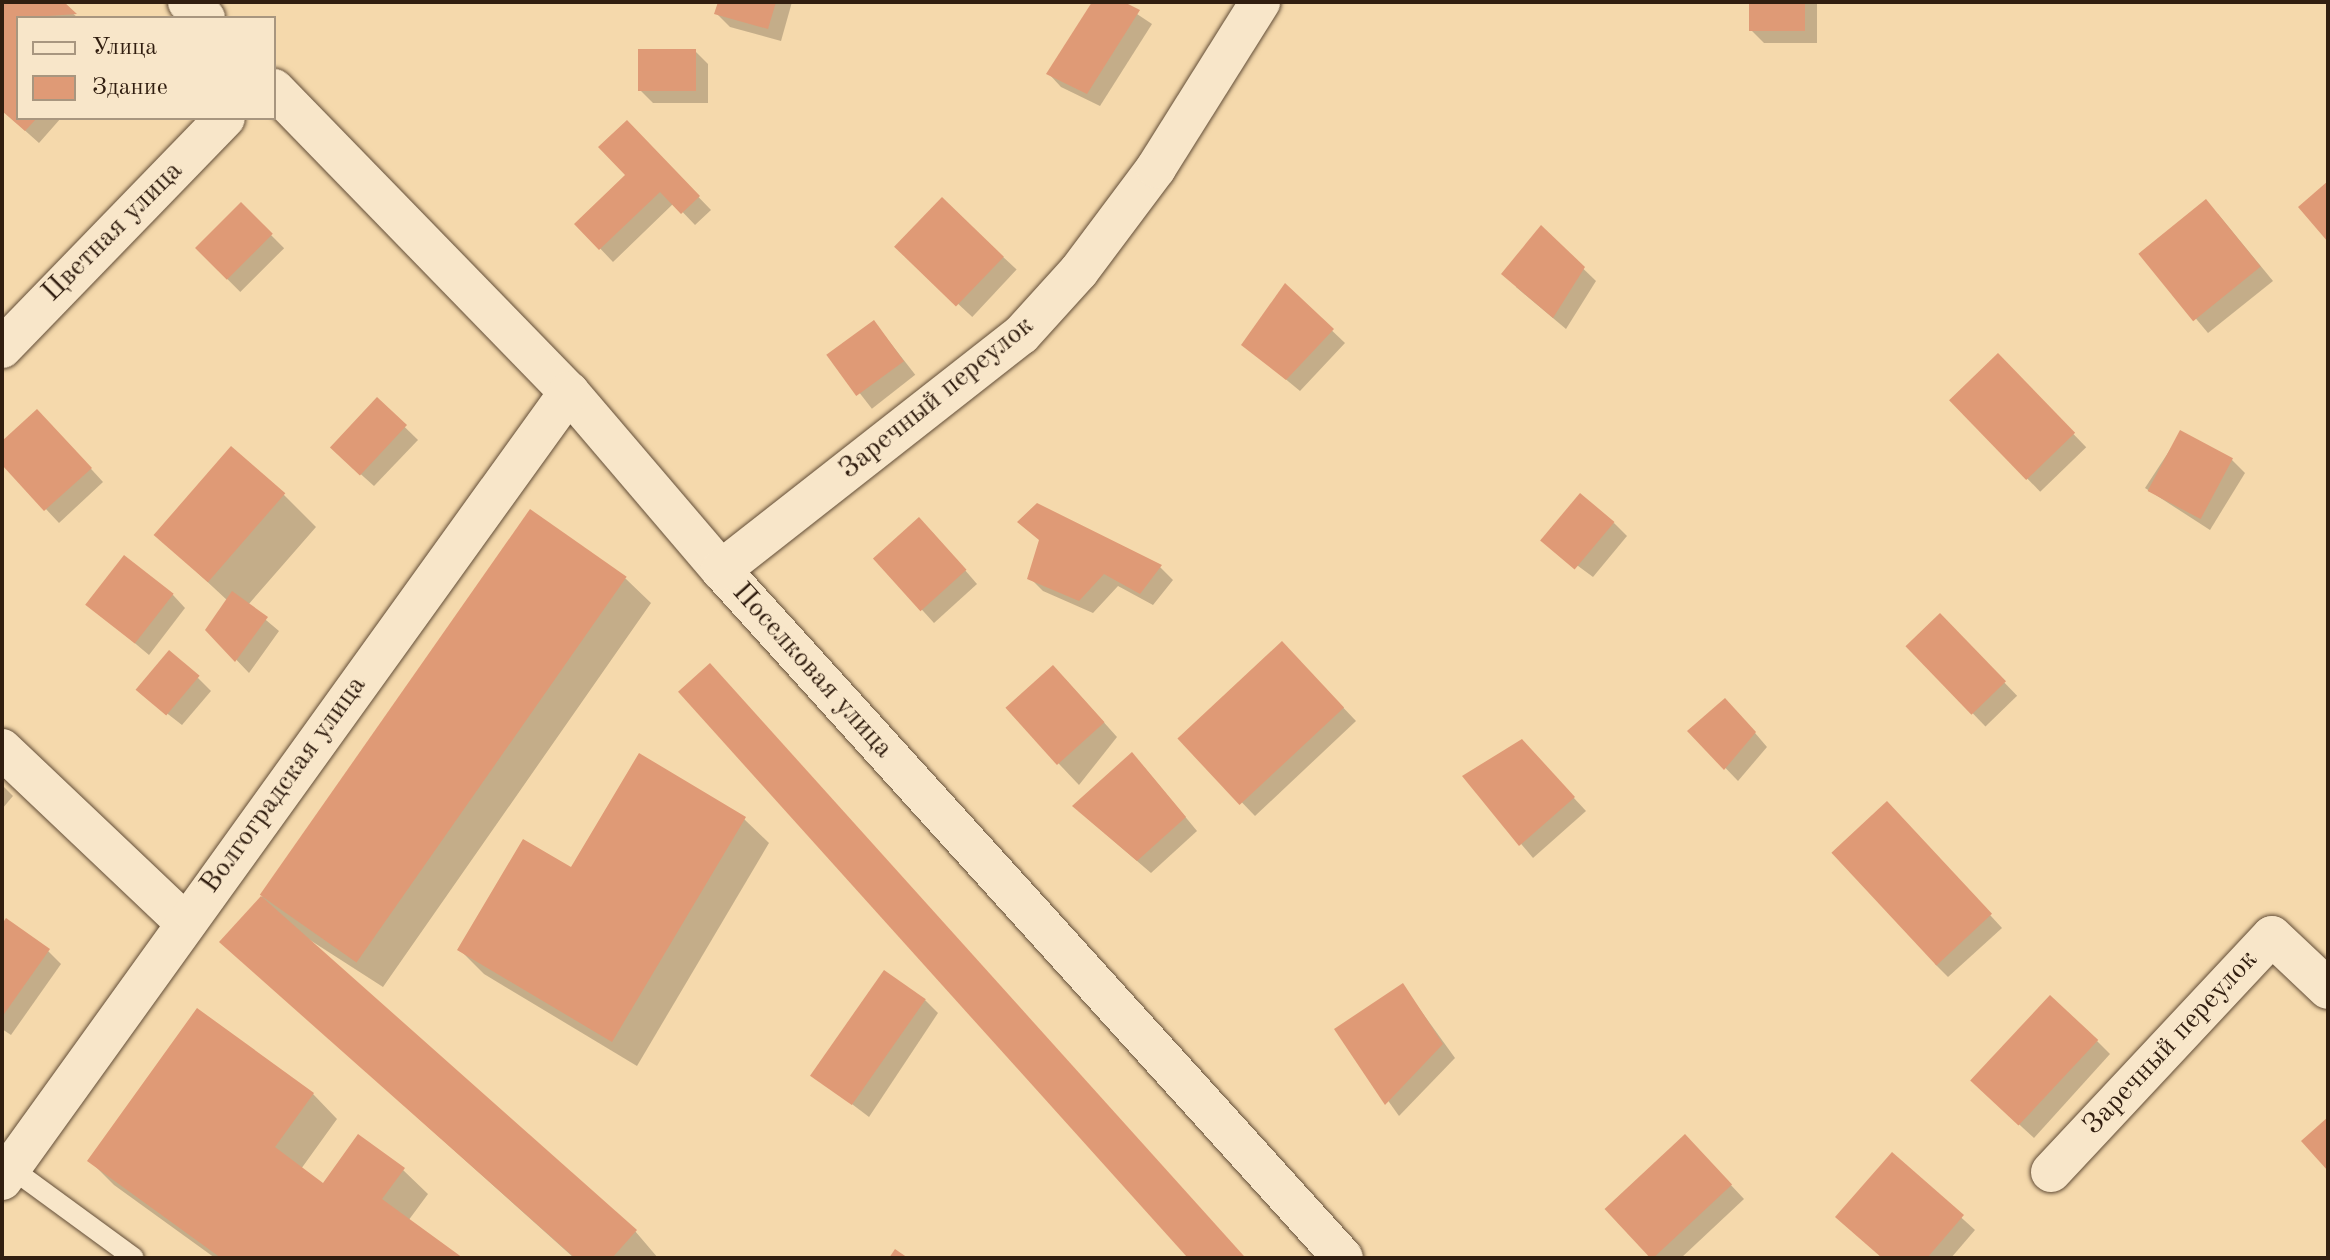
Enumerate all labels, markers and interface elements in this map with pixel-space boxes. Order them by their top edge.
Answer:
legend [16,16,276,120]
text: Улица [92,36,157,60]
text: Здание [92,76,168,100]
street label: Цветная улица [36,155,190,309]
street label: Заречный переулок [833,309,1041,487]
street label: Поселковая улица [724,576,900,766]
street label: Волгоградская улица [194,670,374,900]
street label: Заречный переулок [2077,944,2265,1142]

